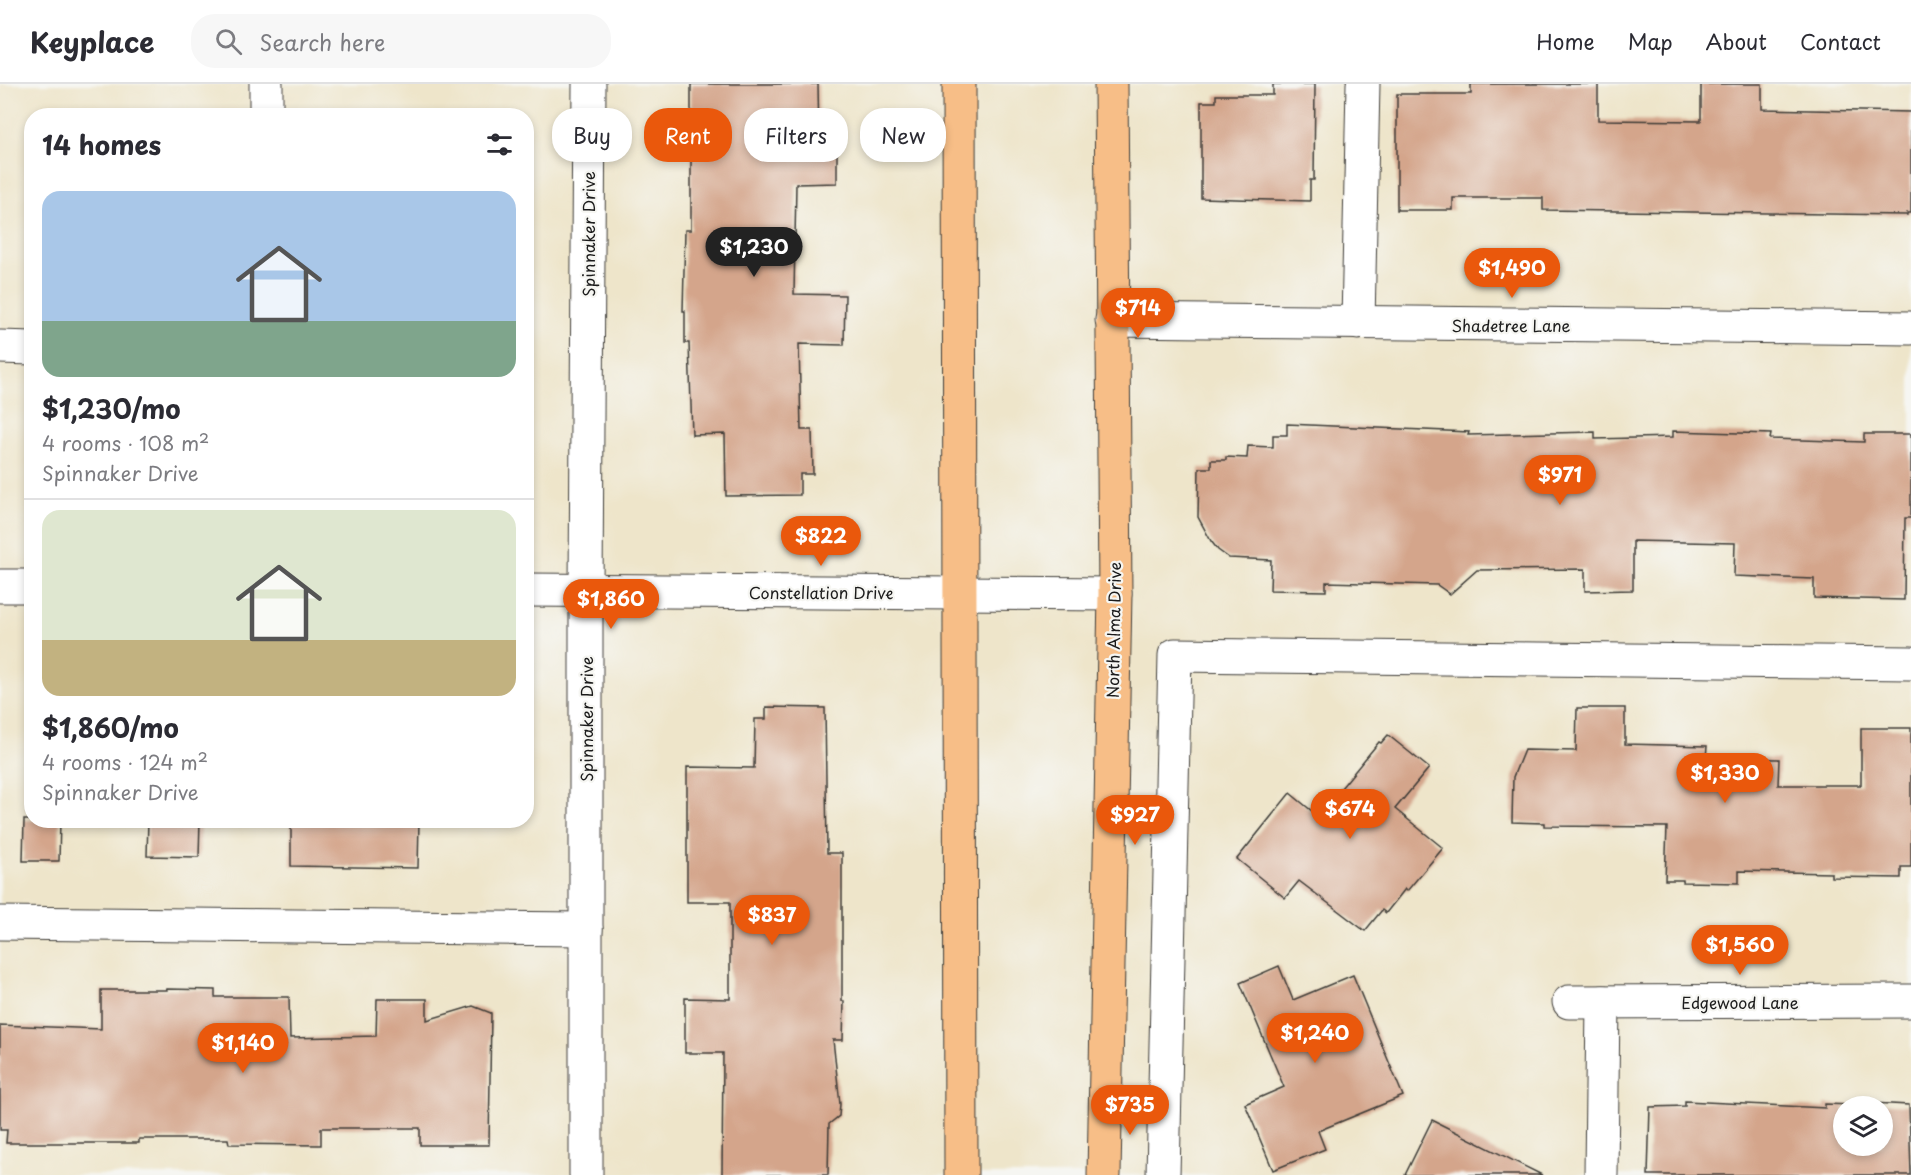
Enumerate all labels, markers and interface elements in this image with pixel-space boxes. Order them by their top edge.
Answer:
search box [191,14,611,68]
text: Keyplace [30,20,155,63]
icon: search [212,25,245,58]
text: Search here [260,25,385,58]
text: Home [1536,25,1595,57]
text: Map [1628,25,1673,57]
text: About [1706,25,1767,57]
text: Contact [1800,25,1881,57]
chip: Buy [552,108,632,162]
chip: Rent [644,108,732,162]
chip: Filters [744,108,848,162]
chip: New [860,108,946,162]
text: 14 homes [42,125,161,164]
icon: filters [483,128,516,161]
street label: Spinnaker Drive [576,171,600,297]
pin: $1,230 [705,227,803,278]
icon: home [225,230,333,338]
text: $1,230 [720,231,788,261]
pin: $1,490 [1463,248,1561,299]
text: $1,490 [1478,252,1546,282]
pin: $714 [1102,288,1174,339]
text: $714 [1115,292,1161,322]
street label: Shadetree Lane [1451,313,1571,337]
text: $1,230/mo [42,389,180,428]
text: 4 rooms · 108 m² [42,428,209,458]
pin: $971 [1524,455,1596,506]
text: Spinnaker Drive [42,458,199,488]
text: $971 [1538,459,1582,489]
pin: $822 [785,516,857,567]
text: $822 [795,520,847,550]
icon: home [225,549,333,657]
street label: North Alma Drive [1100,562,1126,698]
pin: $1,860 [562,579,660,630]
street label: Constellation Drive [749,580,893,604]
text: $1,860 [577,583,645,613]
street label: Spinnaker Drive [574,656,598,782]
text: $1,860/mo [42,708,179,747]
text: 4 rooms · 124 m² [42,747,208,777]
pin: $1,330 [1676,753,1774,804]
text: $1,330 [1690,757,1760,787]
text: Spinnaker Drive [42,777,199,807]
pin: $674 [1314,789,1386,840]
text: $674 [1325,793,1375,823]
pin: $927 [1099,795,1171,846]
text: $927 [1110,799,1160,829]
pin: $837 [736,895,808,946]
text: $837 [748,899,796,929]
pin: $1,560 [1691,925,1789,976]
text: $1,560 [1705,929,1775,959]
street label: Edgewood Lane [1681,990,1799,1014]
pin: $1,240 [1266,1013,1364,1064]
text: $1,240 [1281,1017,1349,1047]
pin: $1,140 [194,1023,292,1074]
text: $1,140 [212,1027,274,1057]
pin: $735 [1094,1085,1166,1136]
text: $735 [1105,1089,1155,1119]
map controls [1833,1096,1893,1156]
button: layers [1833,1096,1893,1156]

